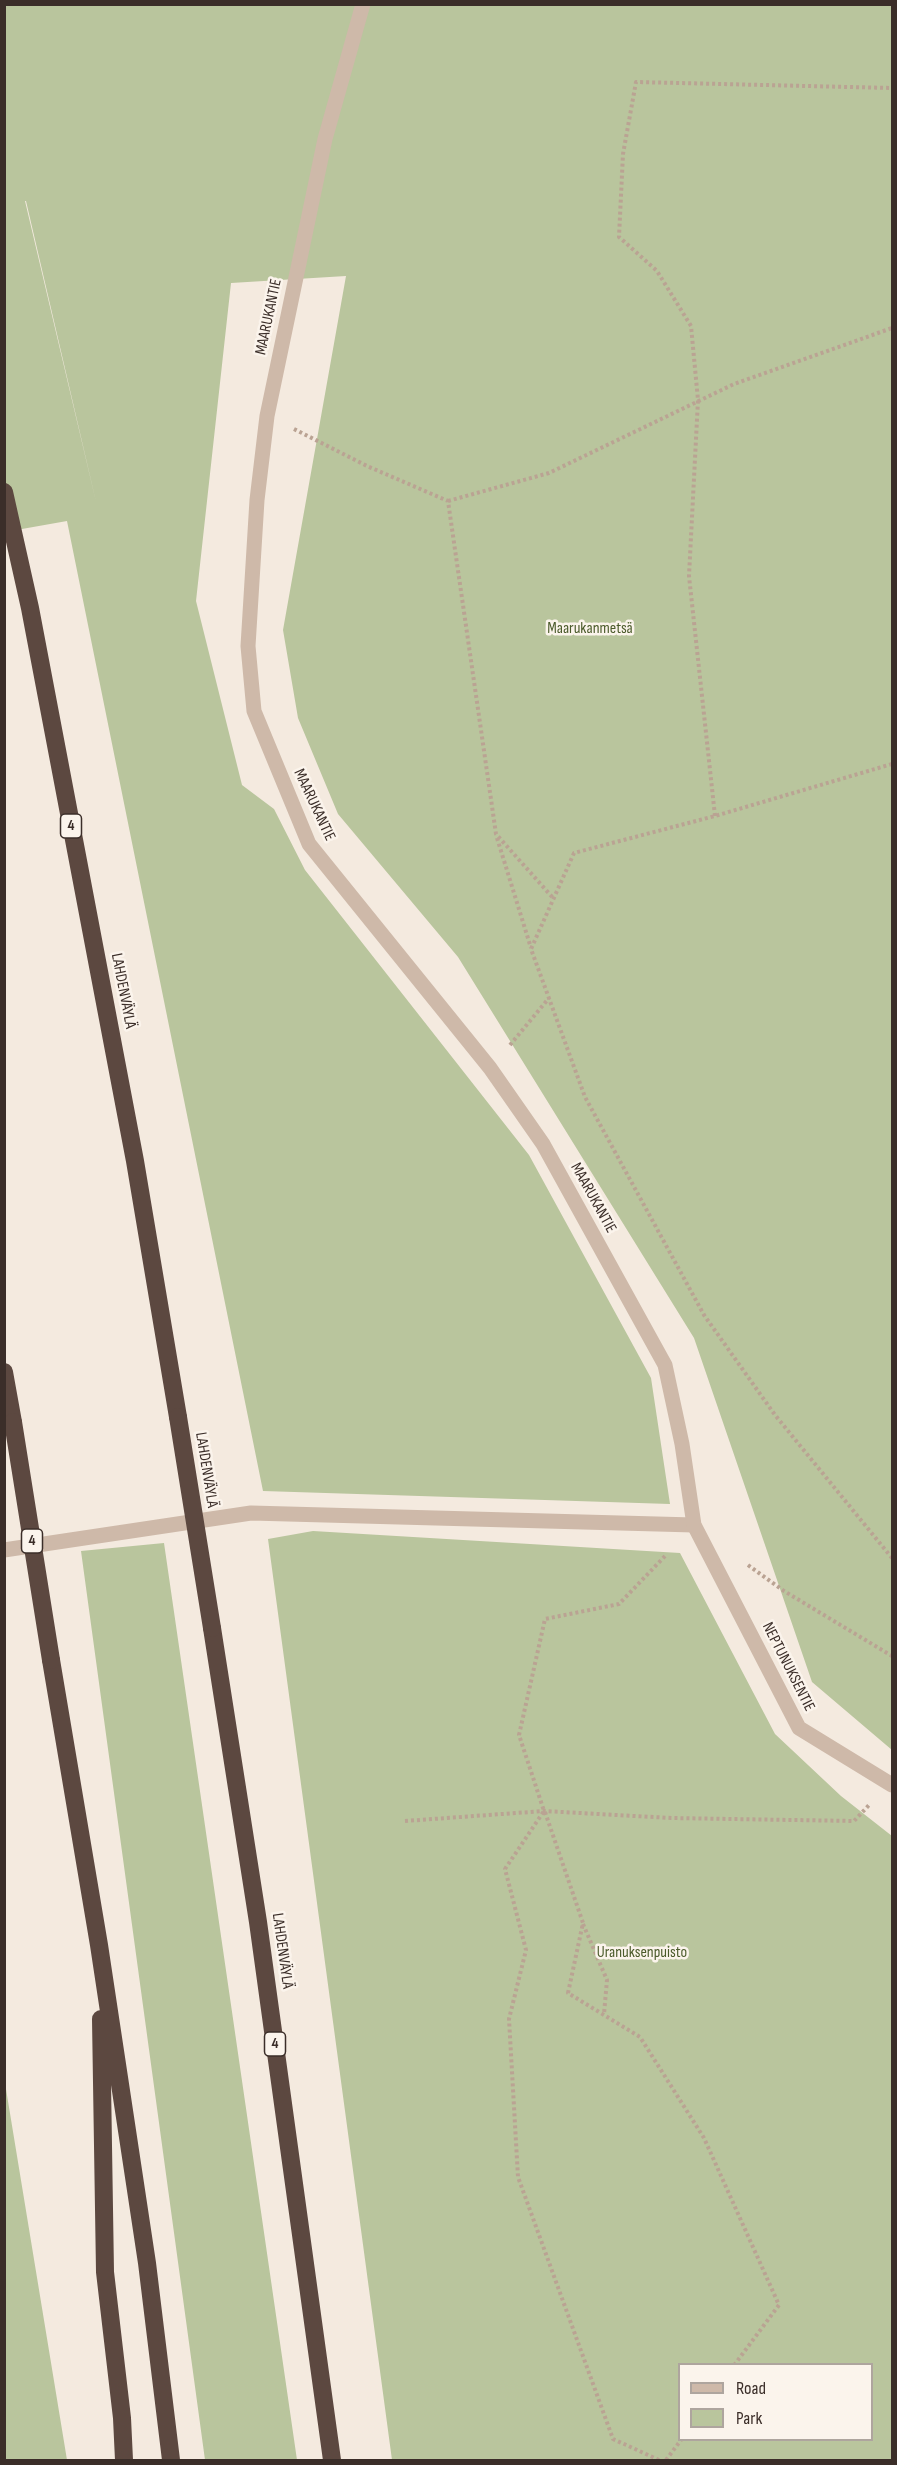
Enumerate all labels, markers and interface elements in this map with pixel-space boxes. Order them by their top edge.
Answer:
street label: MAARUKANTIE [252,277,286,357]
park label: Maarukanmetsä [547,619,633,639]
street label: MAARUKANTIE [289,766,339,844]
road number: 4 [60,814,82,838]
street label: LAHDENVÄYLÄ [106,952,140,1030]
street label: MAARUKANTIE [566,1160,620,1236]
street label: LAHDENVÄYLÄ [191,1431,221,1509]
road number: 4 [22,1529,42,1553]
street label: NEPTUNUKSENTIE [757,1619,819,1715]
street label: LAHDENVÄYLÄ [267,1912,297,1990]
park label: Uranuksenpuisto [597,1943,687,1963]
road number: 4 [264,2032,286,2056]
legend [678,2363,873,2441]
text: Road [736,2378,766,2399]
text: Park [736,2408,762,2429]

